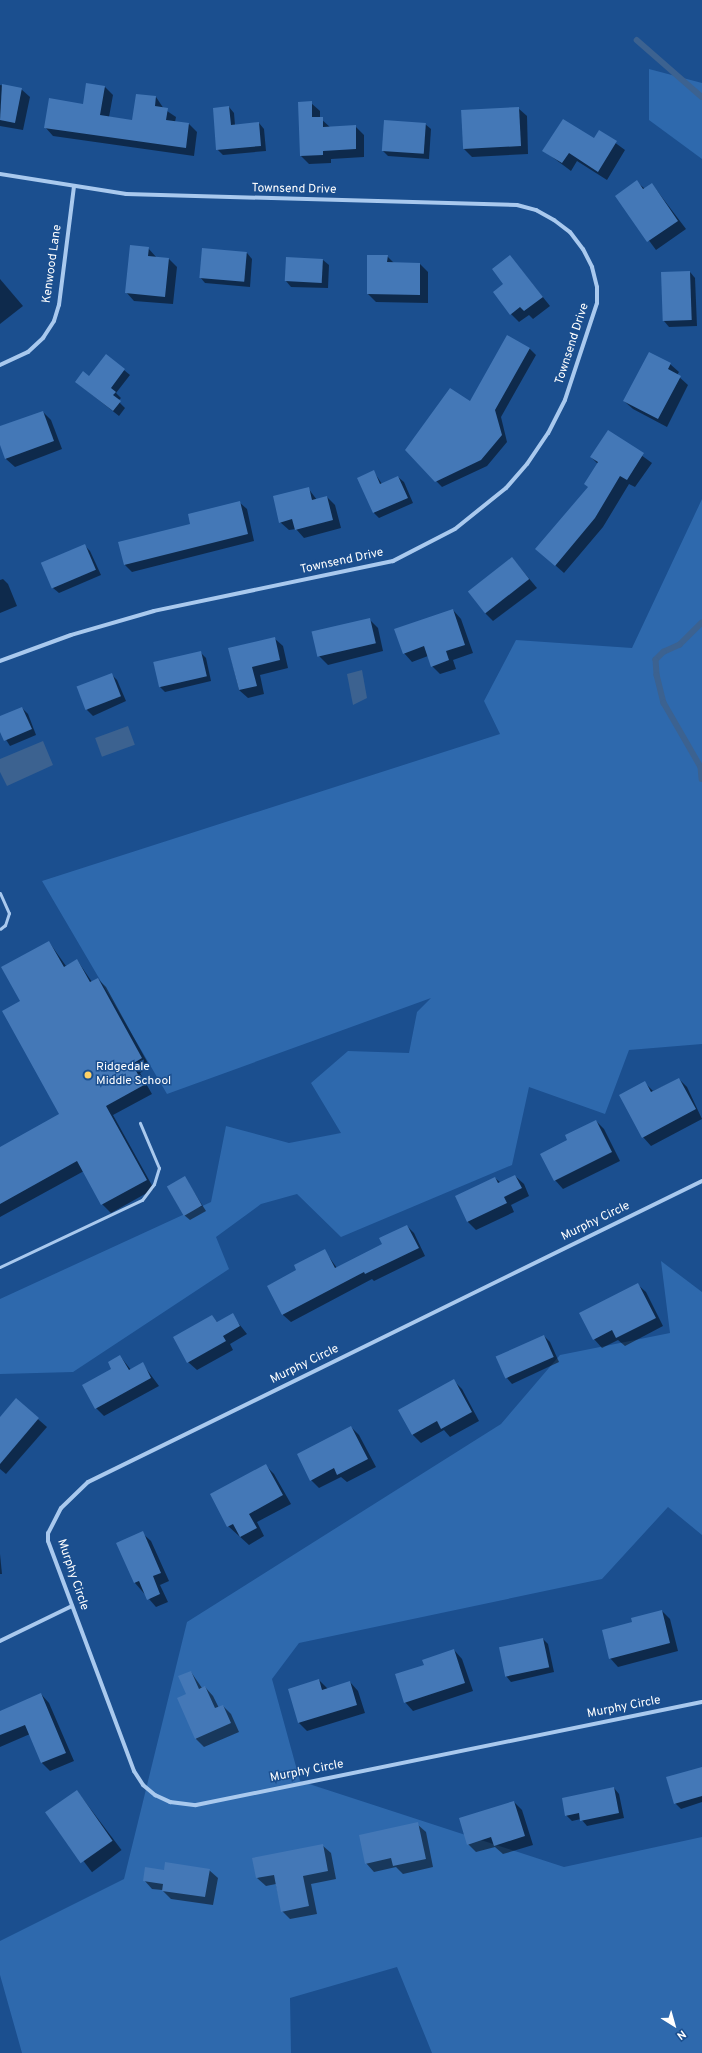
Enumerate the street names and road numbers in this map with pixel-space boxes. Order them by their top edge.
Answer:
street label: Townsend Drive [251,182,337,198]
street label: Kenwood Lane [40,224,66,304]
street label: Townsend Drive [553,301,593,387]
street label: Townsend Drive [299,546,385,578]
street label: Murphy Circle [559,1199,633,1245]
street label: Murphy Circle [268,1342,342,1388]
street label: Murphy Circle [53,1537,91,1613]
street label: Murphy Circle [586,1694,662,1722]
street label: Murphy Circle [269,1758,345,1786]

